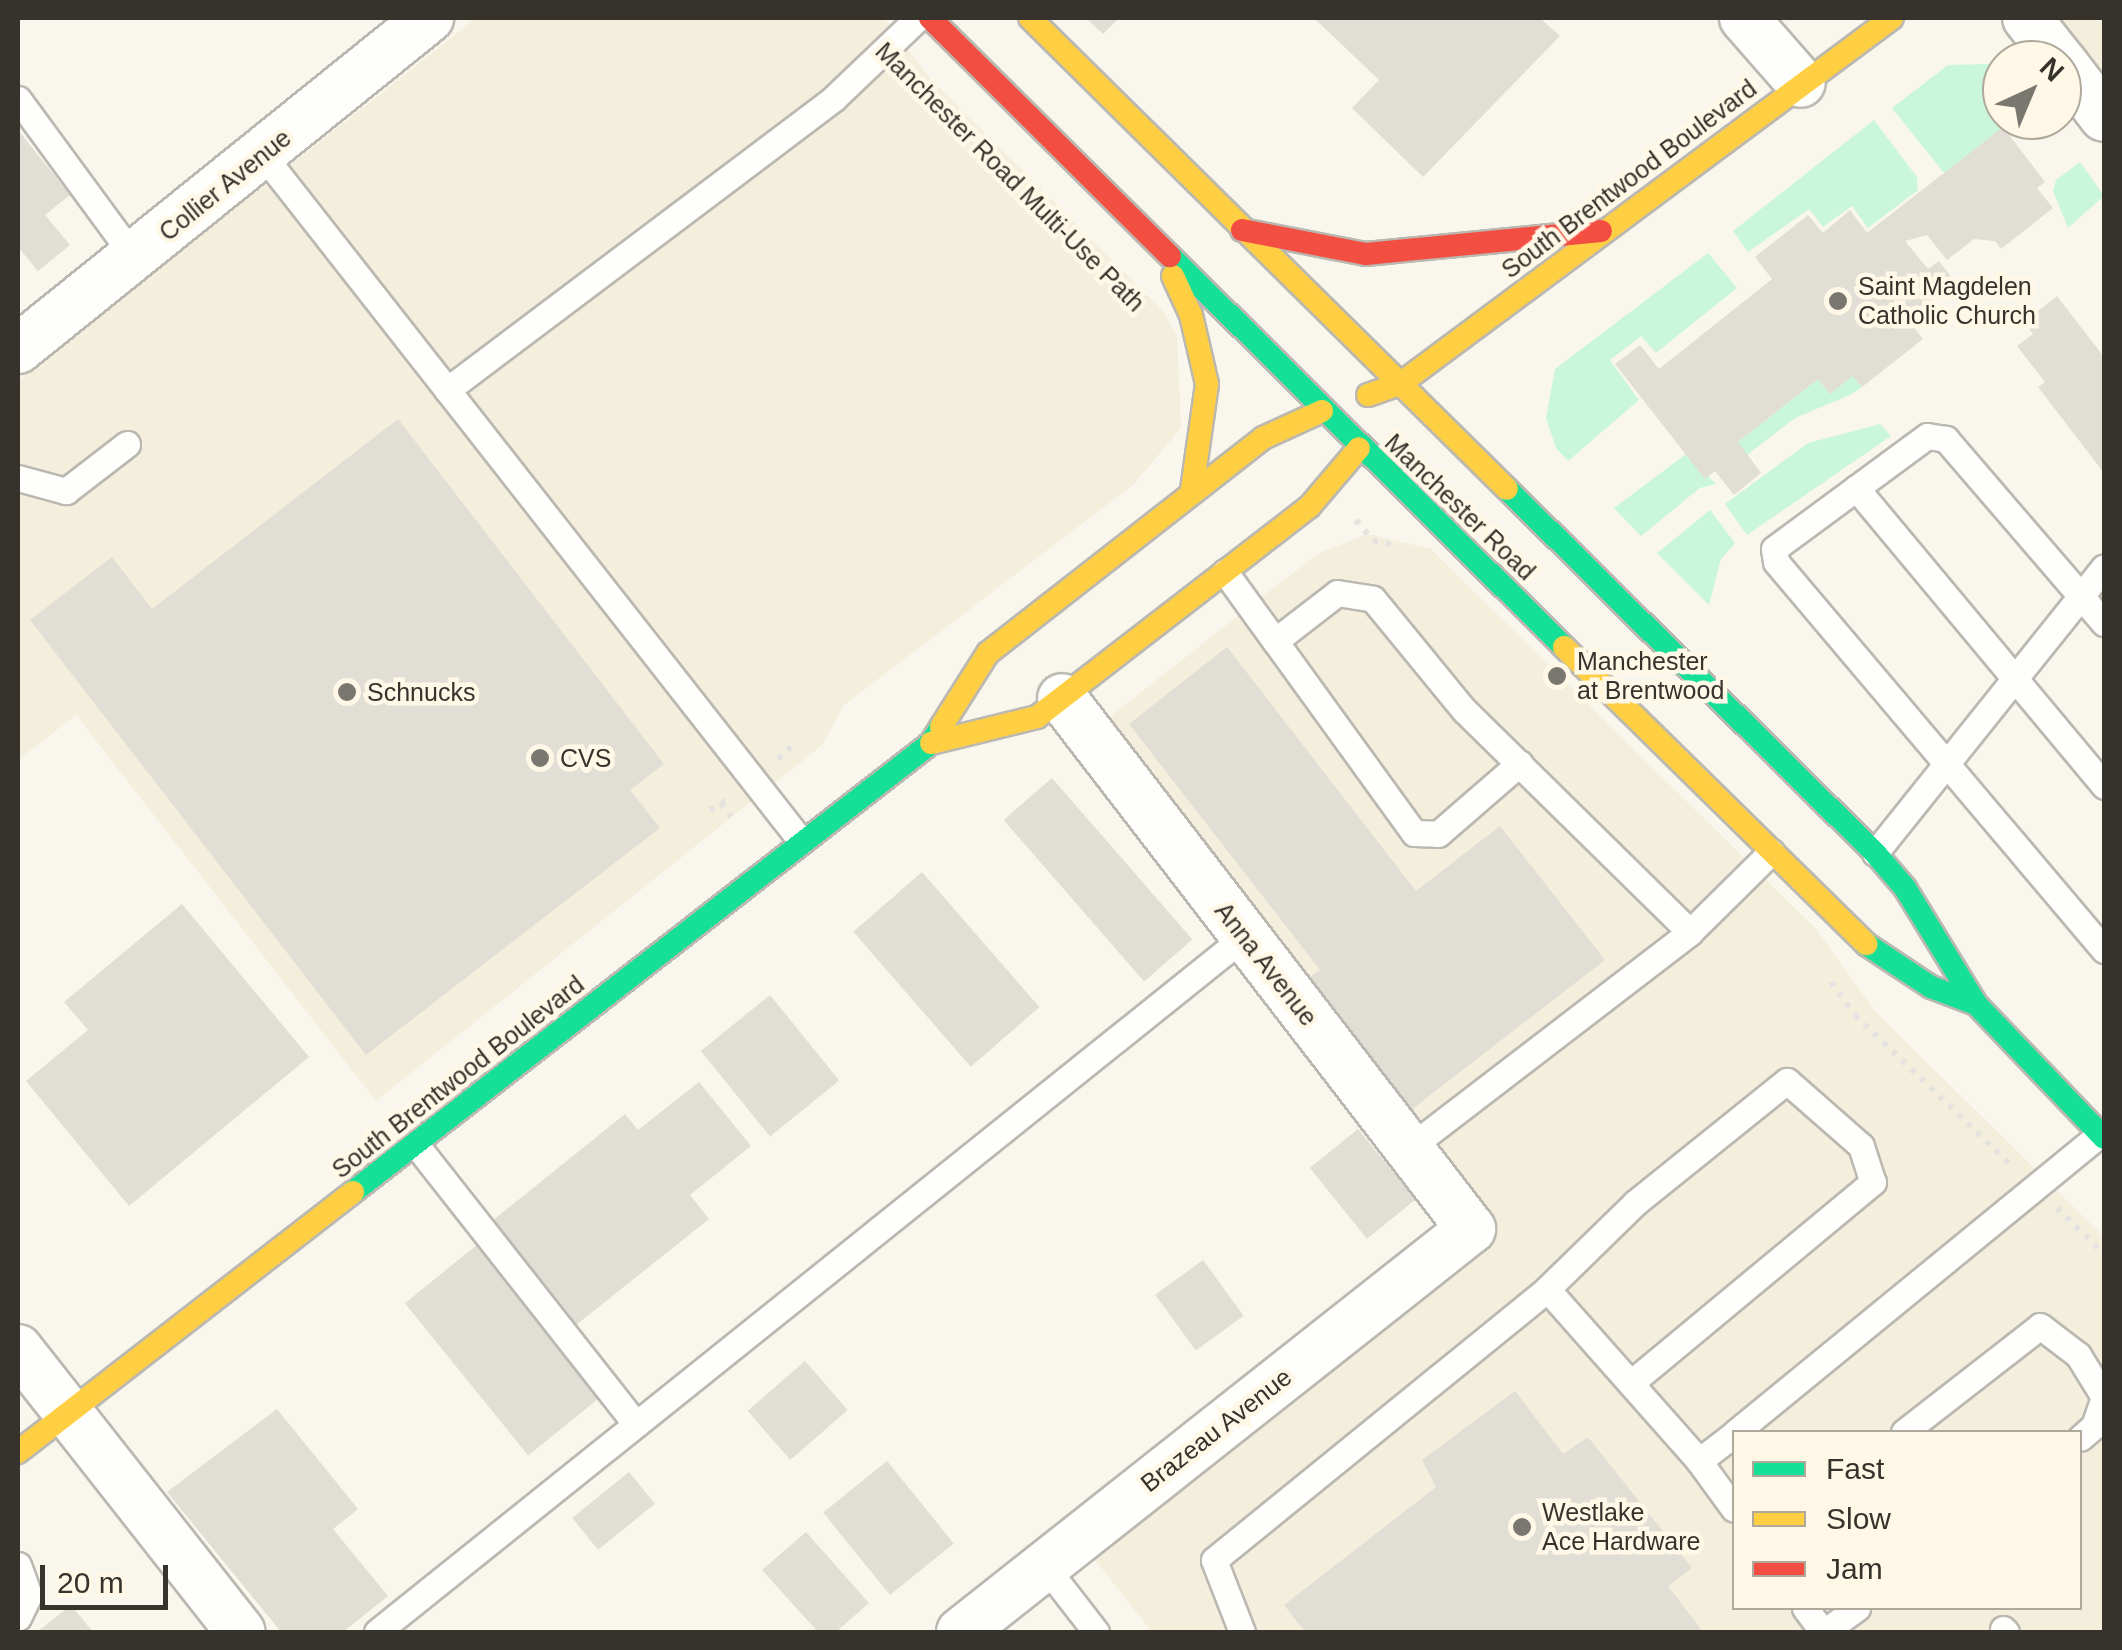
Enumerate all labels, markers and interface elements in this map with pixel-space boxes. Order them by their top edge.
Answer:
street label: Manchester Road Multi-Use Path [869,36,1151,318]
north arrow [1982,40,2082,140]
text: N [2034,51,2070,88]
street label: South Brentwood Boulevard [1496,73,1762,285]
street label: Collier Avenue [153,122,297,248]
place label: Saint Magdelen Catholic Church [1858,272,2036,331]
marker: Saint Magdelen Catholic Church [1827,290,1849,312]
street label: Manchester Road [1379,428,1541,586]
place label: Manchester at Brentwood [1577,647,1724,706]
marker: Manchester at Brentwood [1546,665,1568,687]
place label: Schnucks [367,677,475,707]
marker: Schnucks [336,681,358,703]
place label: CVS [560,743,611,773]
marker: CVS [529,747,551,769]
street label: Anna Avenue [1208,896,1324,1032]
street label: South Brentwood Boulevard [326,969,590,1185]
street label: Brazeau Avenue [1134,1361,1298,1499]
legend [1732,1430,2082,1610]
text: Fast [1826,1452,1884,1485]
place label: Westlake Ace Hardware [1542,1498,1700,1557]
text: Slow [1826,1502,1891,1535]
marker: Westlake Ace Hardware [1511,1516,1533,1538]
scale bar [45,1545,172,1607]
text: Jam [1826,1552,1883,1585]
text: 20 m [57,1566,124,1599]

